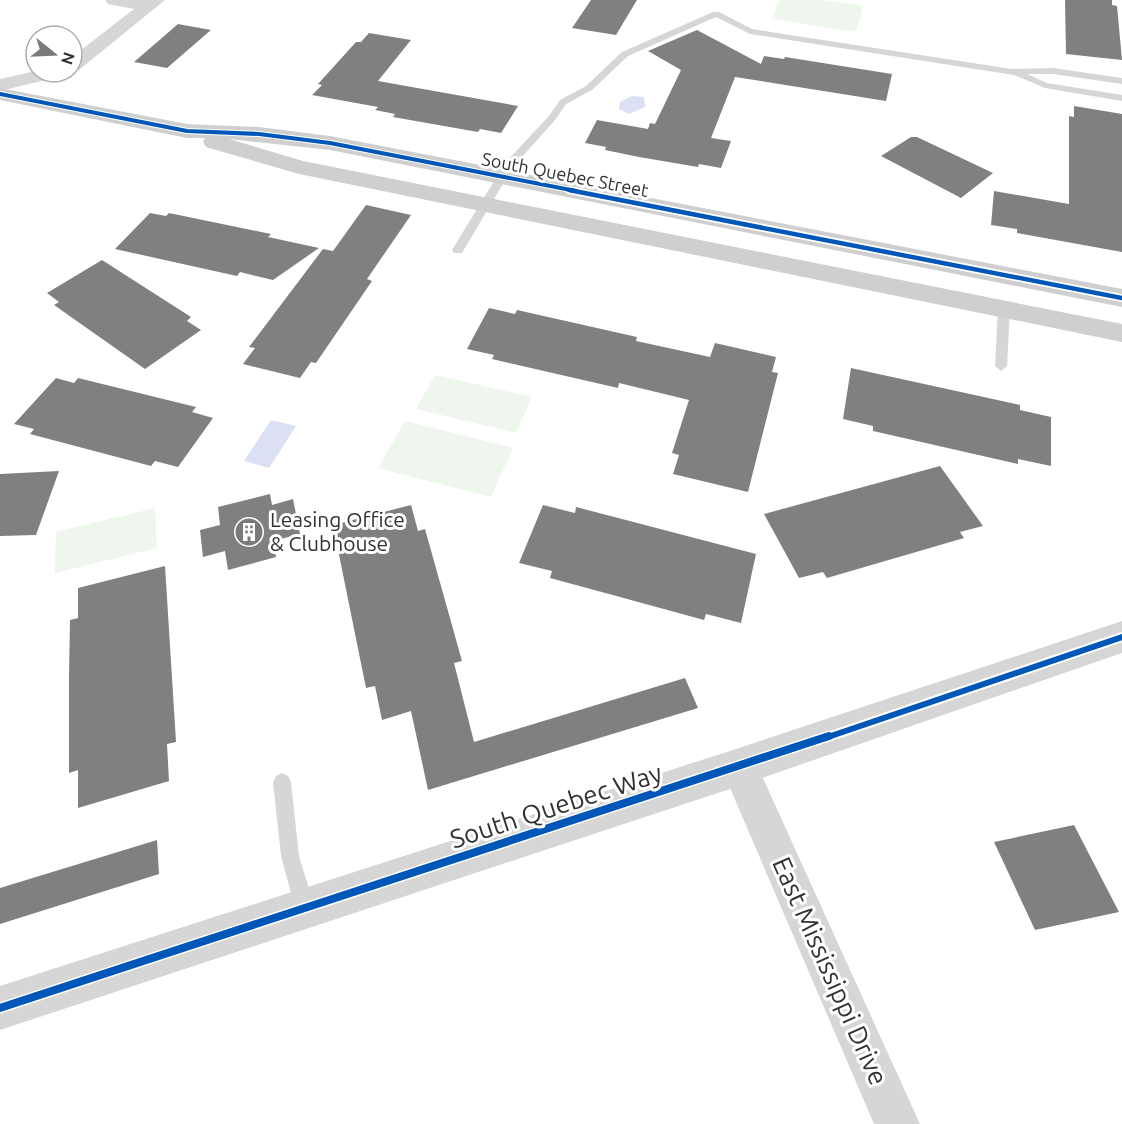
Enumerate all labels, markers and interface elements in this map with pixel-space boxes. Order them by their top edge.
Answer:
north arrow [24,24,84,84]
text: N [58,50,79,67]
street label: South Quebec Street [480,148,650,201]
place label: Leasing Office & Clubhouse [270,507,405,555]
building icon: Leasing Office & Clubhouse [233,516,265,548]
street label: South Quebec Way [446,758,665,853]
street label: East Mississippi Drive [767,852,894,1089]

